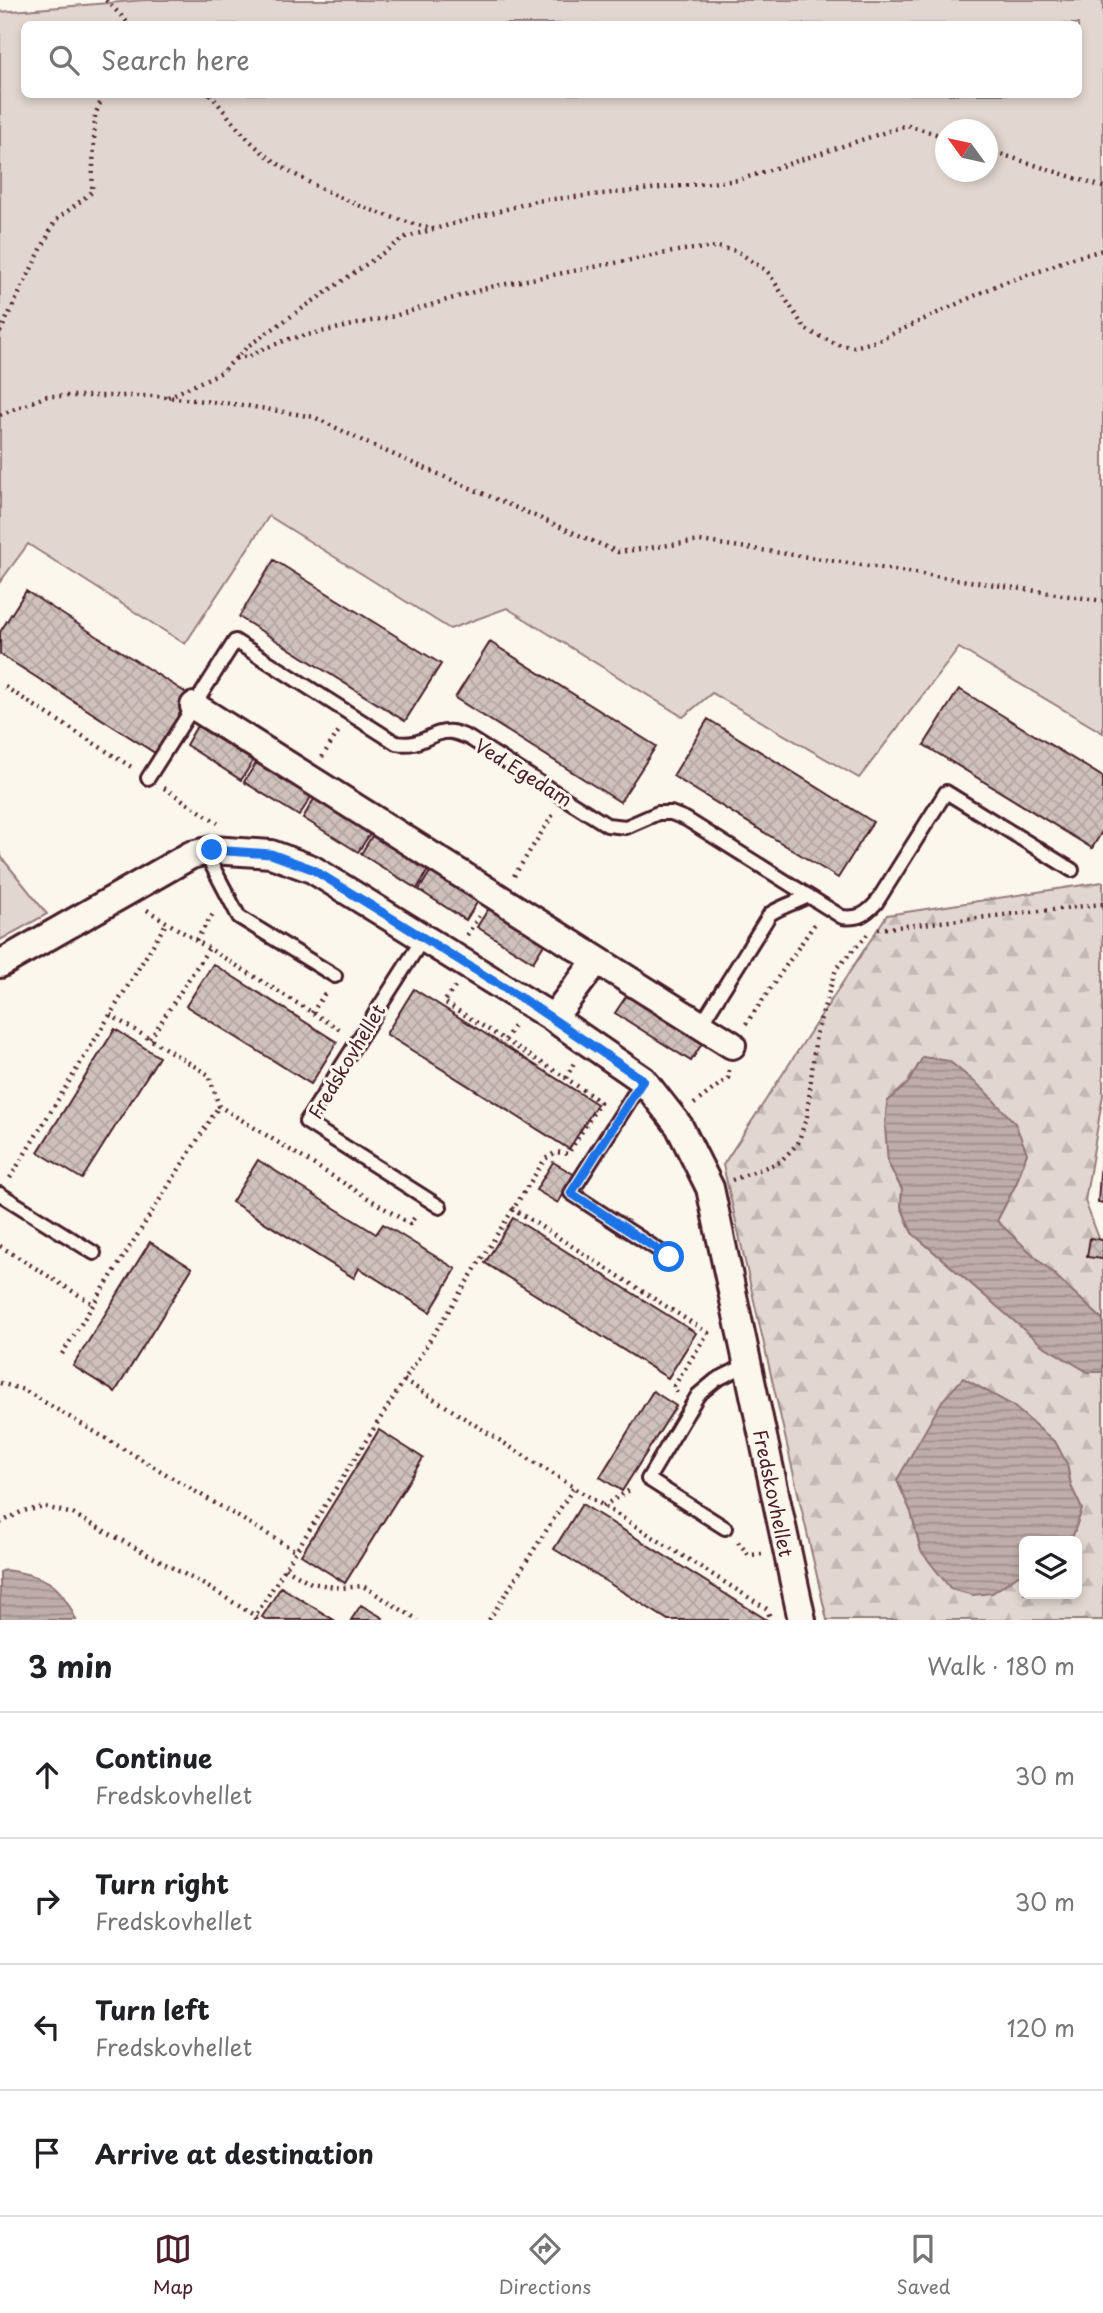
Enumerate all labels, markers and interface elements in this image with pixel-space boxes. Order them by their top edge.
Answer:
search box [21,21,1082,98]
text: Search here [101,40,250,79]
icon: search [45,41,83,79]
north arrow [935,119,998,182]
street label: Ved Egedam [470,731,578,813]
route end [196,834,227,865]
street label: Fredskovhellet [301,998,392,1124]
route start [653,1241,684,1272]
street label: Fredskovhellet [747,1427,801,1560]
map controls [1019,1536,1082,1599]
button: layers [1019,1536,1082,1599]
text: 3 min [28,1643,113,1688]
text: Walk · 180 m [927,1648,1075,1683]
text: Continue [95,1738,212,1777]
icon: ahead [28,1756,66,1794]
text: 30 m [1014,1758,1075,1793]
text: Fredskovhellet [95,1777,252,1812]
text: Turn right [95,1864,229,1903]
icon: right [28,1882,66,1920]
text: 30 m [1014,1884,1075,1919]
text: Fredskovhellet [95,1903,252,1938]
text: Turn left [95,1990,210,2029]
icon: left [28,2008,66,2046]
text: 120 m [1007,2010,1075,2045]
text: Fredskovhellet [95,2029,252,2064]
icon: arrive [28,2134,66,2172]
text: Arrive at destination [95,2134,374,2173]
tab: Map [153,2230,193,2300]
tab: Directions [499,2230,591,2300]
tab: Saved [896,2230,950,2300]

